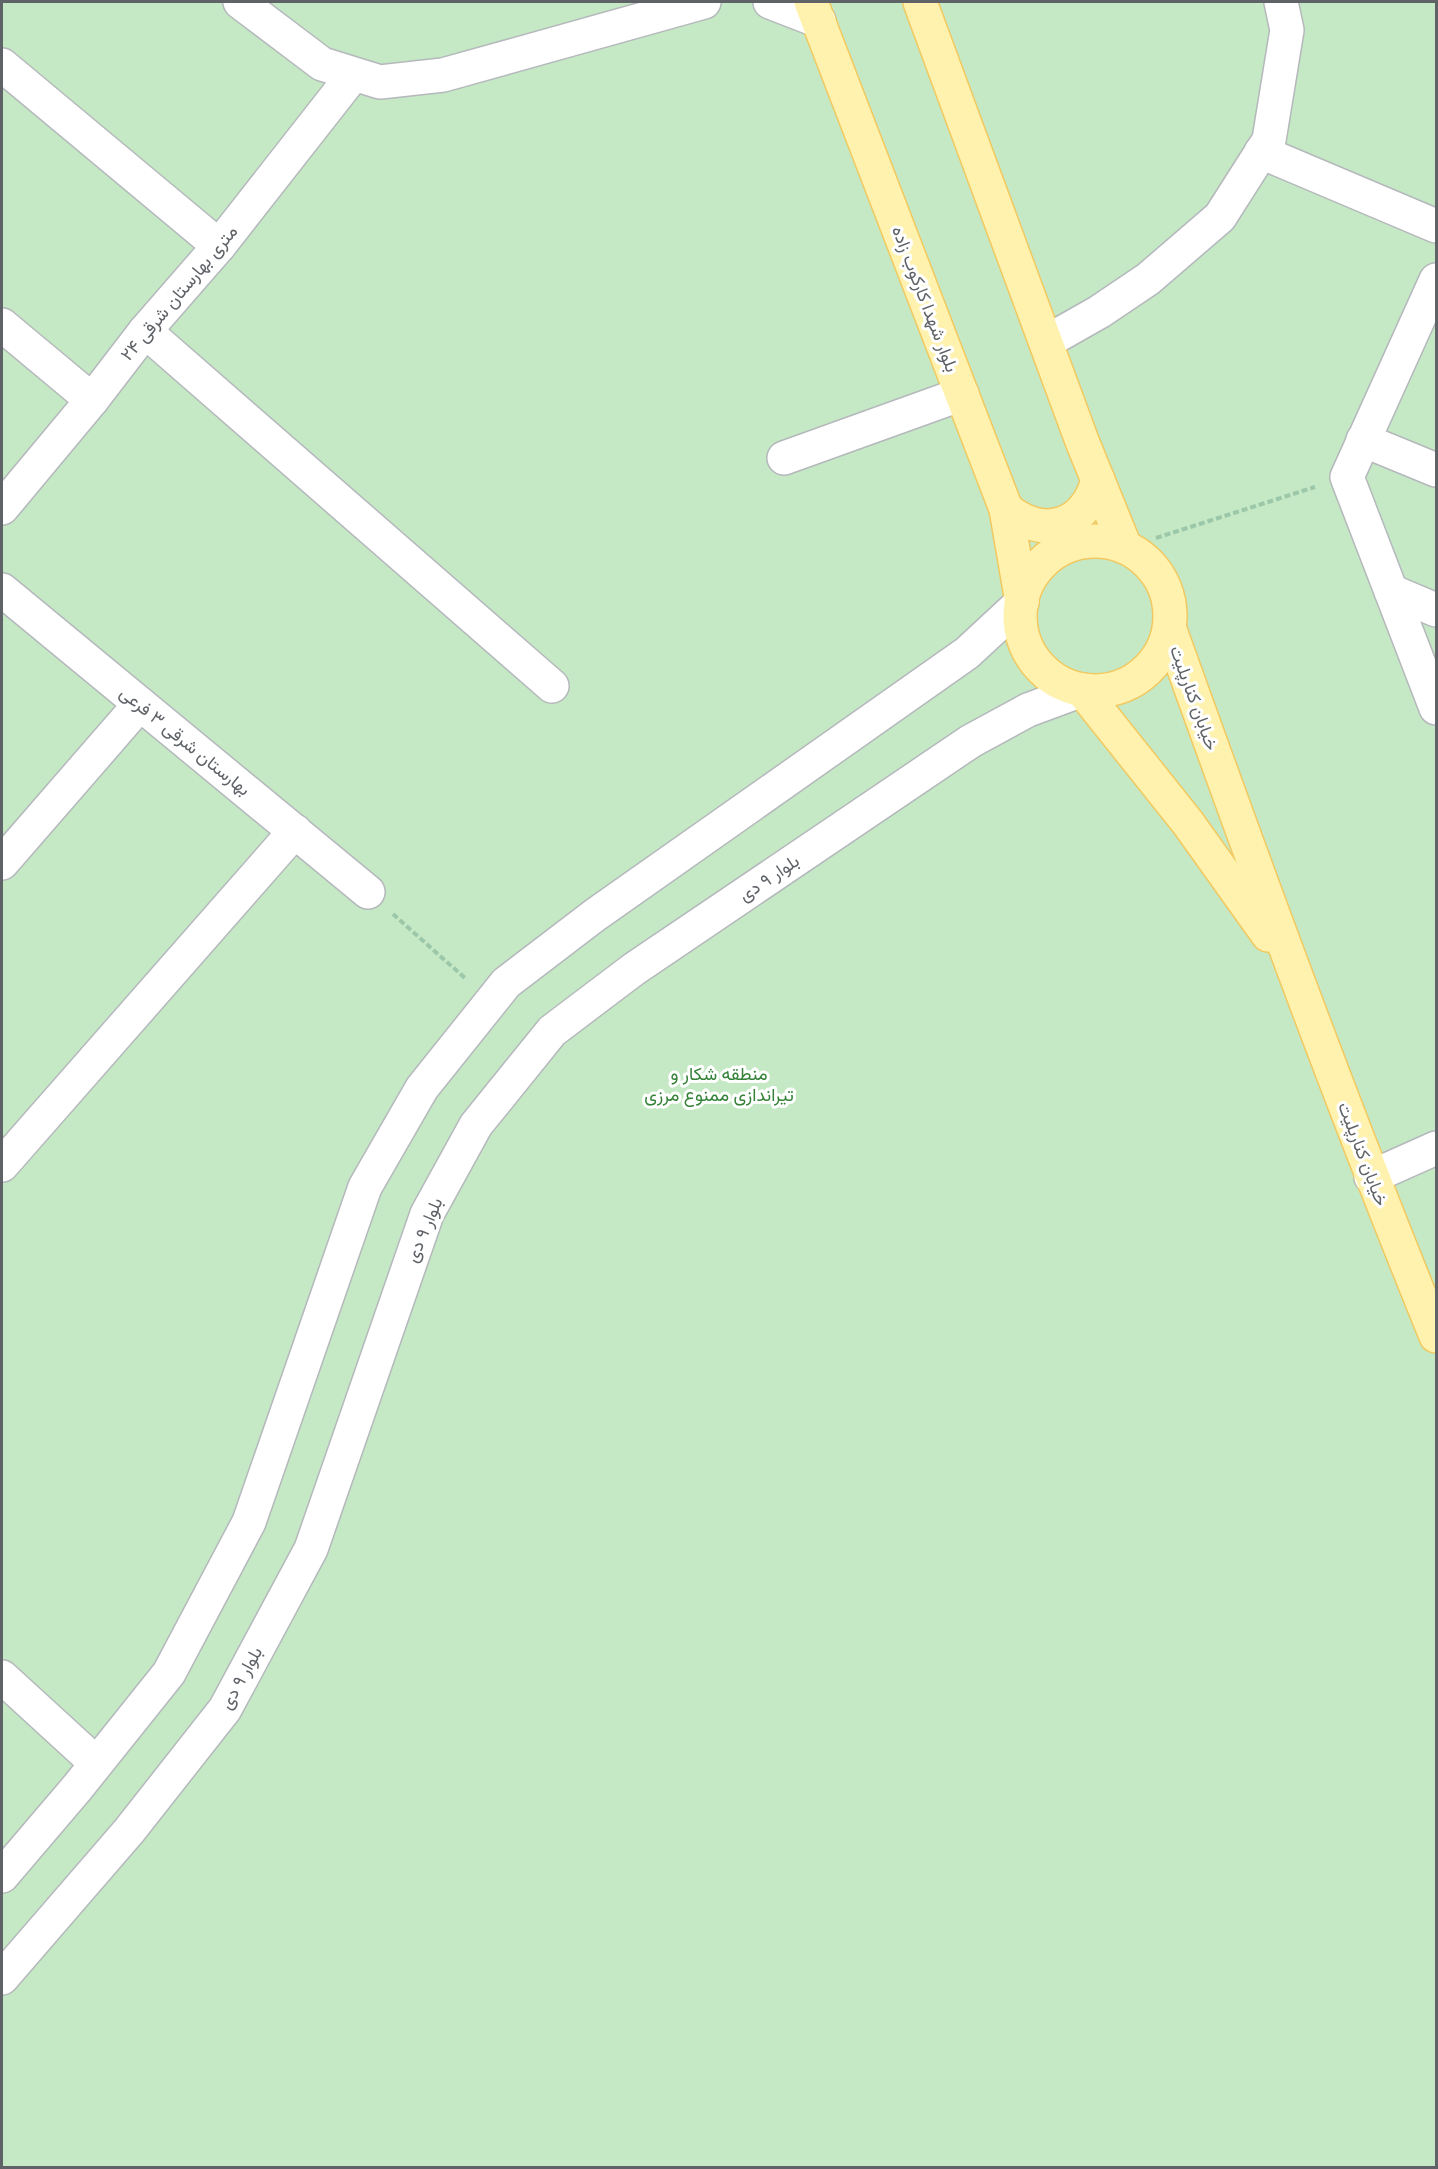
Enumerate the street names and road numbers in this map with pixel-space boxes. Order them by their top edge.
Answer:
street label: ۲۴ متری بهارستان شرقی [116,221,242,365]
street label: بلوار شهدا کارکوب زاده [887,223,963,375]
street label: خیابان کنارپلیت [1164,643,1223,754]
street label: بهارستان شرقی ۳ فرعی [115,682,255,800]
street label: بلوار ۹ دی [735,850,803,906]
street label: خیابان کنارپلیت [1332,1099,1393,1209]
street label: بلوار ۹ دی [401,1194,447,1266]
street label: بلوار ۹ دی [215,1643,267,1713]

